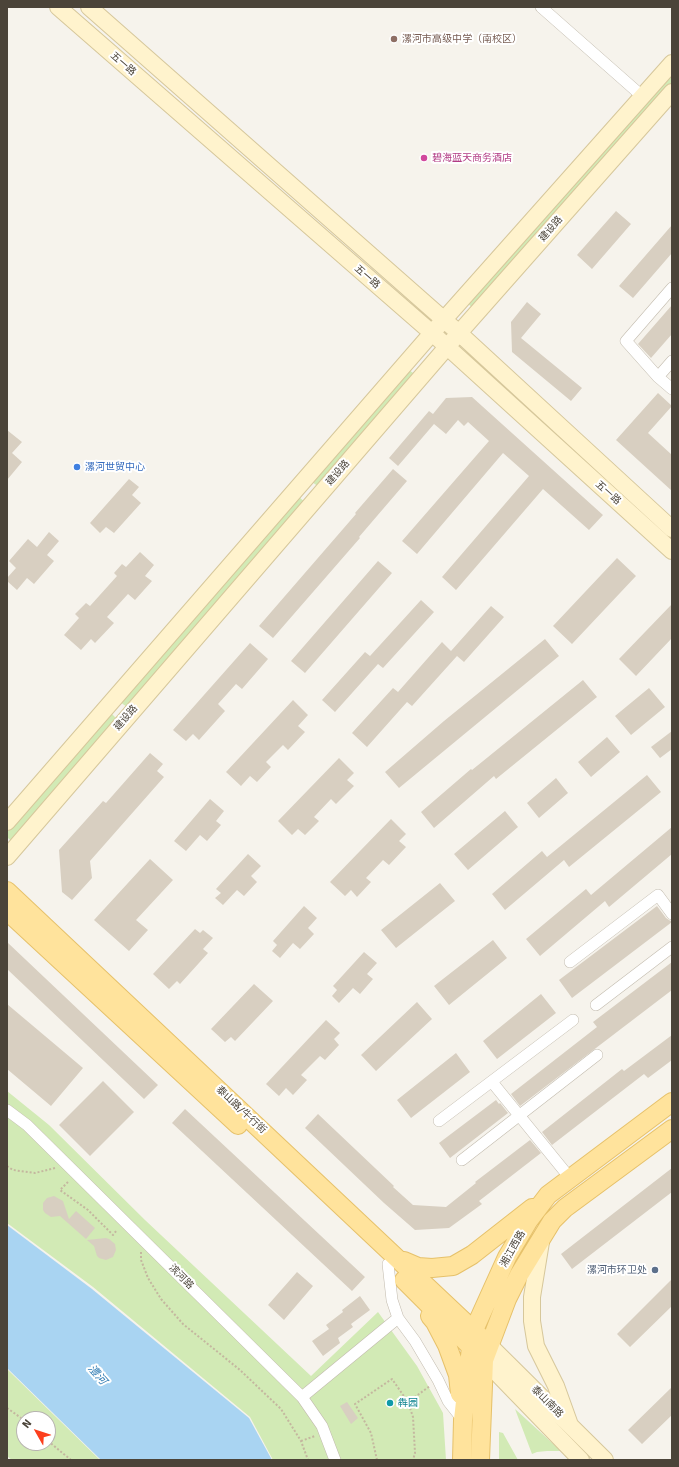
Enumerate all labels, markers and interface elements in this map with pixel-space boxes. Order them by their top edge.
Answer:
place label: 漯河市高级中学（南校区） [402,33,522,45]
marker: 漯河市高级中学（南校区） [389,34,399,44]
street label: 五一路 [108,50,138,78]
place label: 碧海蓝天商务酒店 [432,152,512,164]
marker: 碧海蓝天商务酒店 [419,153,429,163]
street label: 建设路 [537,214,565,244]
street label: 五一路 [352,263,382,291]
street label: 建设路 [324,458,352,488]
place label: 漯河世贸中心 [85,461,145,473]
marker: 漯河世贸中心 [72,462,82,472]
street label: 五一路 [593,479,623,507]
street label: 建设路 [112,703,140,733]
street label: 泰山路/牛行街 [213,1084,269,1136]
street label: 湘江西路 [498,1229,528,1269]
street label: 滨河路 [166,1262,196,1292]
place label: 漯河市环卫处 [587,1264,647,1276]
marker: 漯河市环卫处 [650,1265,660,1275]
water label: 澧河 [85,1362,109,1388]
street label: 泰山南路 [529,1384,565,1420]
place label: 犇园 [398,1397,418,1409]
marker: 犇园 [385,1398,395,1408]
north arrow [16,1411,56,1451]
text: N [20,1417,35,1431]

